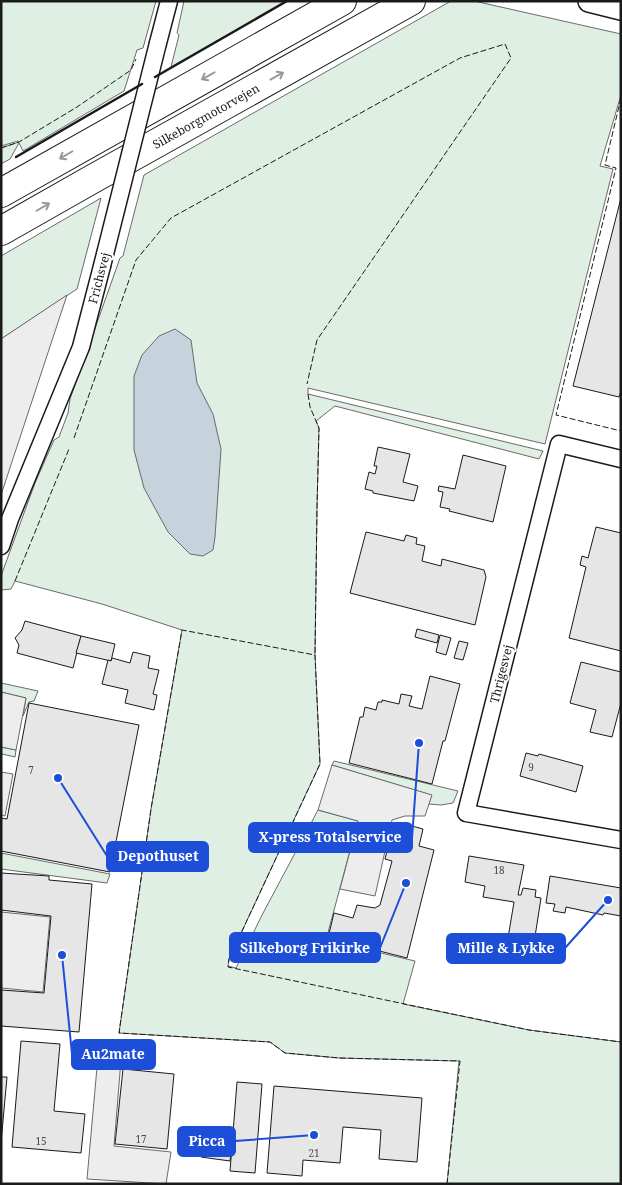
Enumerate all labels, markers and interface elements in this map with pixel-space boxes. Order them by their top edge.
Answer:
one-way arrow [200,71,215,81]
one-way arrow [269,71,284,81]
street label: Silkeborgmotorvejen [149,79,263,152]
one-way arrow [59,151,74,161]
one-way arrow [36,202,51,212]
street label: Frichsvej [84,250,114,306]
street label: Thrigesvej [486,643,516,705]
house number: 9 [528,760,534,774]
house number: 7 [28,763,34,777]
callout: X-press Totalservice [249,823,412,852]
text: X-press Totalservice [258,827,402,846]
callout: Depothuset [107,842,208,871]
text: Depothuset [117,846,199,865]
house number: 18 [493,863,505,877]
callout: Silkeborg Frikirke [230,933,380,962]
callout: Mille & Lykke [447,934,565,963]
text: Silkeborg Frikirke [240,938,370,957]
text: Mille & Lykke [457,938,555,957]
callout: Au2mate [72,1040,155,1069]
text: Au2mate [81,1044,145,1063]
callout: Picca [178,1127,235,1156]
text: Picca [188,1131,226,1150]
house number: 17 [135,1132,147,1146]
house number: 15 [35,1134,47,1148]
house number: 21 [308,1146,320,1160]

